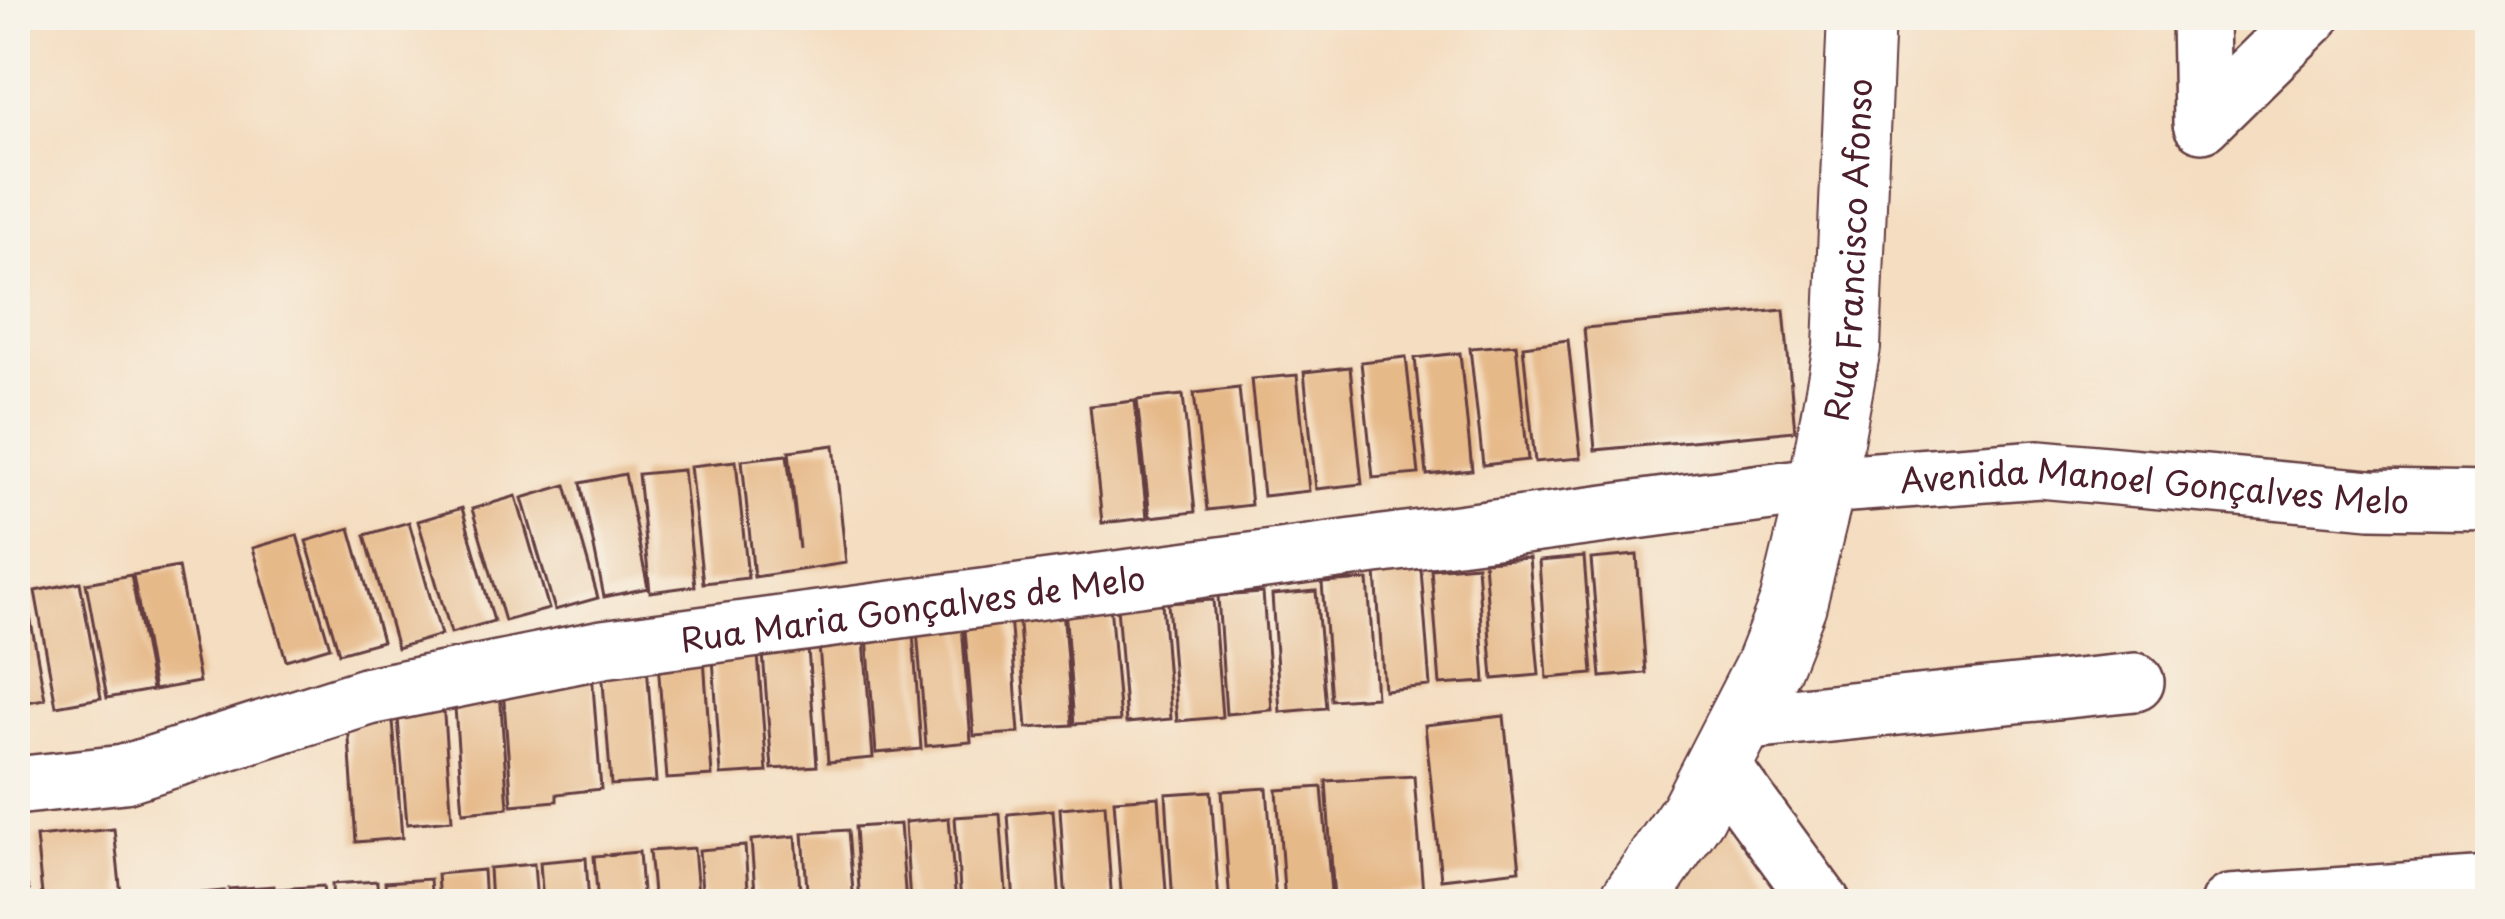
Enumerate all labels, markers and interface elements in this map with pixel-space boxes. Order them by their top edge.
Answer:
street label: Rua Francisco Afonso [1809,77,1883,425]
street label: Avenida Manoel Gonçalves Melo [1898,444,2410,525]
street label: Rua Maria Gonçalves de Melo [677,551,1148,663]

